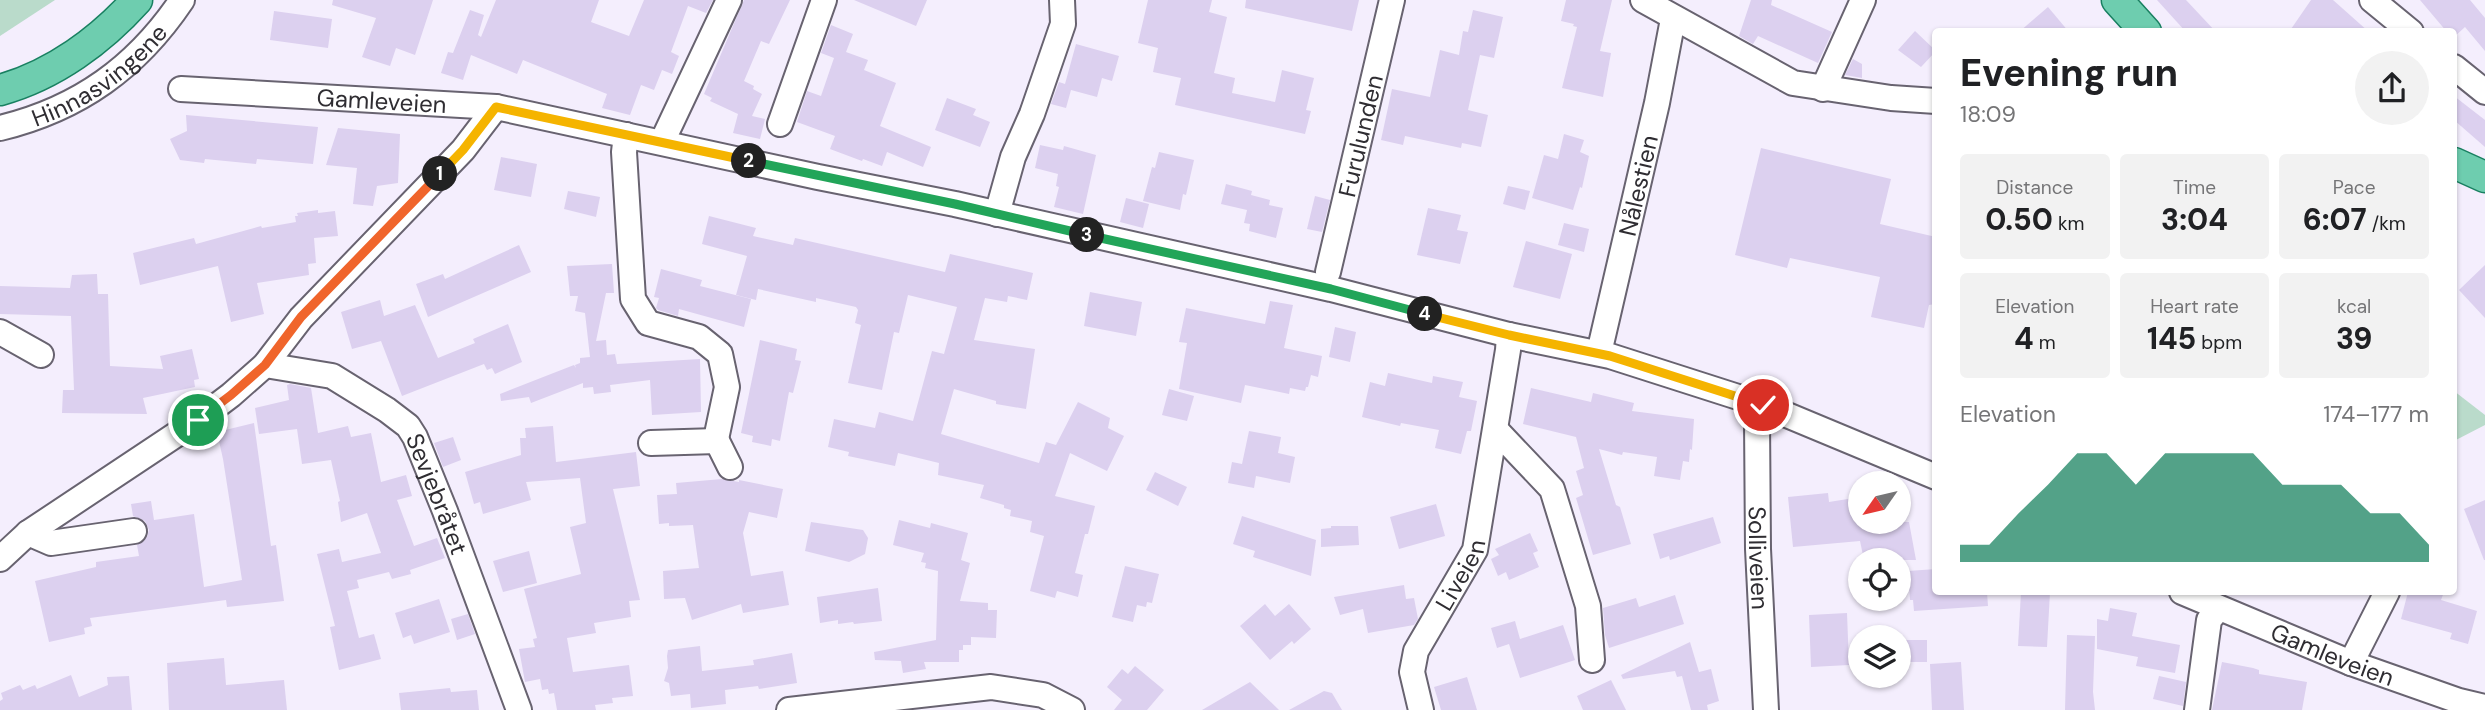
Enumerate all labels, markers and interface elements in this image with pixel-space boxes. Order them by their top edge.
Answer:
street label: Hinnasvingene [27,17,174,133]
text: Evening run [1960,48,2178,98]
button: share [2355,51,2429,125]
street label: Furulunden [1331,72,1389,200]
street label: Gamleveien [316,81,447,120]
text: 18:09 [1960,99,2016,129]
street label: Nålestien [1611,132,1665,239]
pin: 2 [732,144,766,178]
text: 2 [743,148,754,173]
pin: 1 [422,156,458,192]
text: 1 [436,161,443,186]
text: Distance [1996,175,2073,200]
text: Time [2173,175,2216,200]
text: Pace [2333,175,2375,200]
text: 0.50 [1985,200,2053,239]
text: 3:04 [2161,200,2228,239]
text: 6:07 [2303,200,2367,239]
text: km [2053,211,2084,236]
text: /km [2367,211,2406,236]
pin: 3 [1070,218,1104,252]
text: 3 [1081,222,1092,247]
text: Elevation [1995,294,2074,319]
text: Heart rate [2150,294,2239,319]
text: kcal [2337,294,2371,319]
pin: 4 [1408,296,1442,332]
text: 4 [1418,301,1431,326]
text: 4 [2014,319,2034,358]
text: 145 [2147,319,2196,358]
text: 39 [2336,319,2372,358]
text: m [2034,330,2056,355]
text: bpm [2196,330,2242,355]
pin [1733,375,1793,435]
icon: check [1744,386,1782,424]
pin [168,390,228,450]
text: Elevation [1960,399,2056,429]
text: 174–177 m [2323,399,2429,429]
icon: arrive [179,401,217,439]
street label: Sevjebråtet [400,429,475,559]
north arrow [1848,471,1911,534]
map controls [1848,471,1911,688]
street label: Solliveien [1742,506,1776,610]
street label: Liveien [1428,537,1492,616]
button: locate [1848,548,1911,611]
street label: Gamleveien [2266,616,2398,692]
button: layers [1848,625,1911,688]

